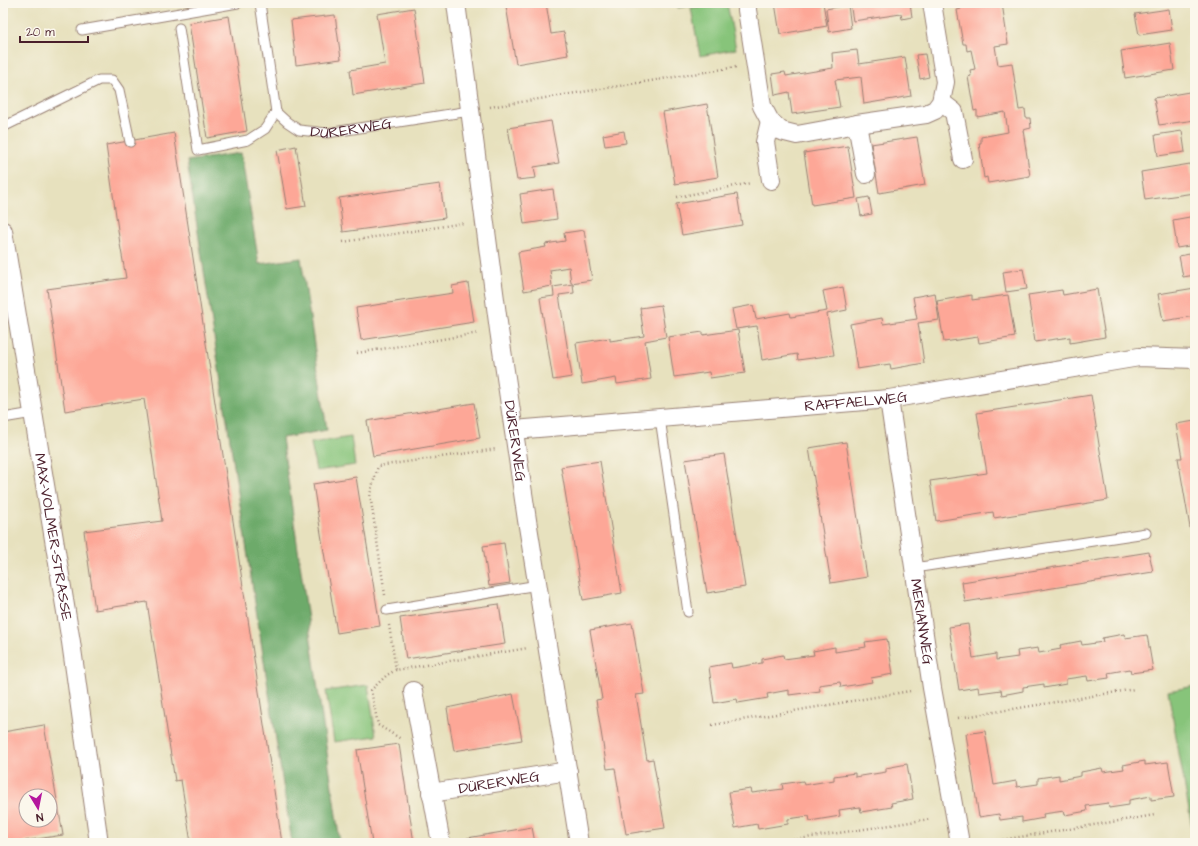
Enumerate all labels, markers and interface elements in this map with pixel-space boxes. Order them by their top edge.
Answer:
scale bar [20,18,88,44]
text: 20 m [26,24,55,41]
street label: DÜRERWEG [309,113,394,144]
street label: RAFFAELWEG [803,386,910,417]
street label: DÜRERWEG [499,399,531,484]
street label: MAX-VOLMER-STRASSE [29,451,77,622]
street label: MERIANWEG [905,577,938,667]
street label: DÜRERWEG [457,766,542,799]
north arrow [18,788,58,828]
text: N [35,809,44,825]

